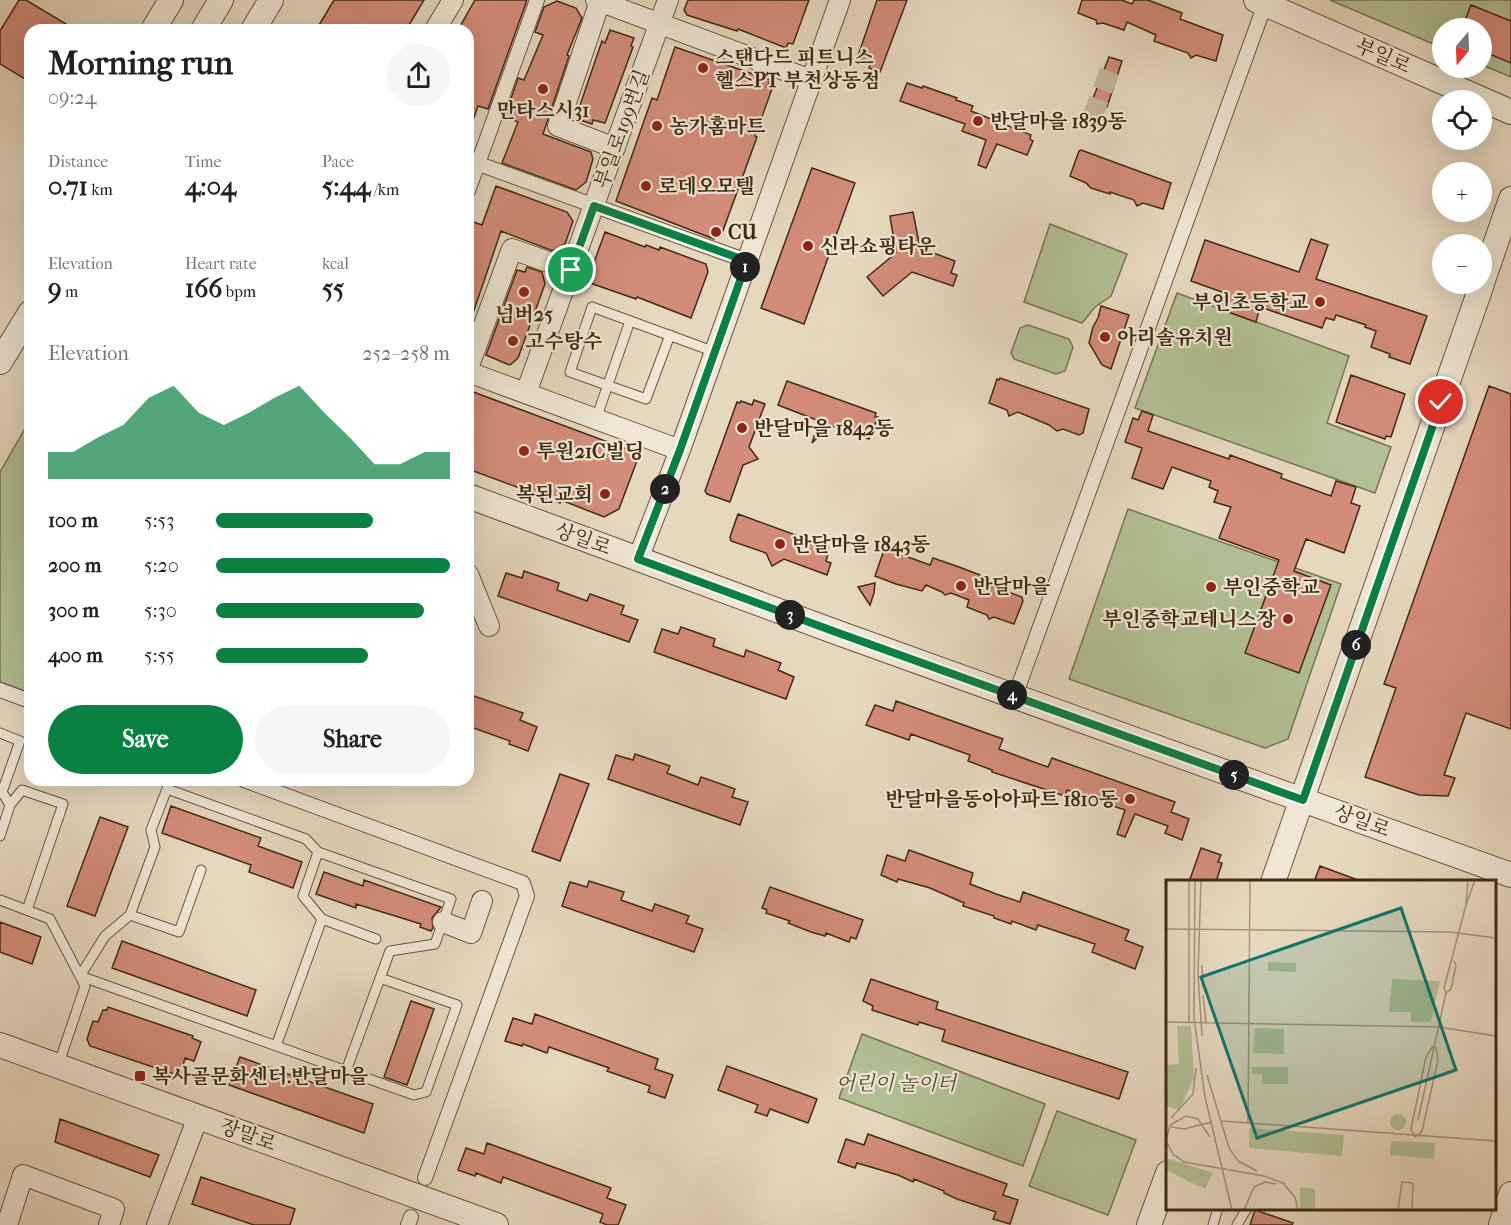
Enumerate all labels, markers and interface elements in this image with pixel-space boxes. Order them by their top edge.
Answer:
north arrow [1432,18,1492,78]
map controls [1432,18,1492,294]
street label: 부일로 [1352,34,1414,78]
text: Morning run [48,44,233,83]
button: share [387,44,450,107]
place label: 스탠다드 피트니스 헬스PT 부천상동점 [715,46,880,92]
marker: 스탠다드 피트니스 헬스PT 부천상동점 [696,61,710,75]
street label: 부일로199번길 [590,66,654,192]
marker: 만타스시31 [536,82,550,96]
text: 09:24 [48,86,96,109]
button: locate [1432,90,1492,150]
place label: 만타스시31 [497,99,589,122]
place label: 반달마을 1839동 [990,110,1127,133]
marker: 반달마을 1839동 [971,114,985,128]
place label: 농가홈마트 [669,115,766,138]
marker: 농가홈마트 [650,119,664,133]
text: Distance [48,152,108,171]
text: Time [185,152,221,171]
text: Pace [322,152,354,171]
button: + [1432,162,1492,222]
text: 0.71 [48,171,88,202]
text: 4:04 [185,171,236,202]
text: 5:44 [322,171,370,202]
place label: 로데오모텔 [658,175,755,198]
marker: 로데오모텔 [639,179,653,193]
text: km [88,180,113,199]
text: /km [370,180,399,199]
place label: CU [728,221,757,244]
marker: CU [709,225,723,239]
button: − [1432,234,1492,294]
place label: 신라쇼핑타운 [820,235,937,258]
marker: 신라쇼핑타운 [801,239,815,253]
pin [545,244,596,295]
pin: 1 [730,252,760,282]
icon: arrive [554,253,587,286]
text: Elevation [48,254,113,273]
text: Heart rate [185,254,257,273]
text: kcal [322,254,349,273]
text: 1 [742,257,748,276]
text: 9 [48,273,62,304]
text: 166 [185,273,222,304]
text: 55 [322,273,344,304]
text: m [62,282,78,301]
text: bpm [222,282,256,301]
marker: 넘버25 [517,285,531,299]
place label: 부인초등학교 [1192,291,1309,314]
marker: 부인초등학교 [1313,295,1327,309]
place label: 넘버25 [495,303,553,326]
place label: 아리솔유치원 [1117,326,1233,349]
place label: 고수탕수 [525,330,602,353]
marker: 아리솔유치원 [1098,330,1112,344]
marker: 고수탕수 [506,334,520,348]
text: Elevation [48,342,129,365]
text: 252–258 m [362,342,450,365]
pin [1415,376,1466,427]
icon: check [1424,385,1457,418]
place label: 반달마을 1842동 [754,417,895,441]
marker: 반달마을 1842동 [735,421,749,435]
place label: 투원21C빌딩 [536,440,644,463]
marker: 투원21C빌딩 [517,444,531,458]
pin: 2 [650,474,680,504]
text: 2 [661,479,669,498]
place label: 복된교회 [516,483,593,506]
marker: 복된교회 [598,487,612,501]
text: 100 m [48,509,98,532]
text: 5:53 [144,509,174,532]
street label: 상일로 [552,518,614,560]
place label: 반달마을 1843동 [792,533,931,557]
marker: 반달마을 1843동 [773,537,787,551]
text: 200 m [48,554,101,577]
text: 5:20 [144,554,179,577]
place label: 반달마을 [973,575,1050,598]
place label: 부인중학교 [1223,576,1320,599]
marker: 반달마을 [954,579,968,593]
marker: 부인중학교 [1204,580,1218,594]
text: 300 m [48,599,99,622]
text: 5:30 [144,599,177,622]
pin: 3 [775,600,805,630]
text: 3 [787,605,793,624]
place label: 부인중학교테니스장 [1102,608,1277,631]
marker: 부인중학교테니스장 [1281,612,1295,626]
pin: 6 [1341,630,1371,660]
text: 6 [1352,635,1360,654]
text: 400 m [48,644,103,667]
text: 5:55 [144,644,175,667]
pin: 4 [997,680,1027,710]
text: 4 [1007,685,1017,704]
button: Save [48,705,243,774]
button: Share [255,705,450,774]
pin: 5 [1219,760,1249,790]
text: 5 [1231,765,1237,784]
place label: 반달마을동아아파트 1810동 [885,788,1119,811]
marker: 반달마을동아아파트 1810동 [1123,792,1137,806]
street label: 상일로 [1331,800,1393,842]
inset map [1166,880,1496,1210]
place label: 복사골문화센터.반달마을 [152,1065,368,1088]
marker: 복사골문화센터.반달마을 [133,1069,147,1083]
park label: 어린이 놀이터 [836,1072,958,1095]
street label: 장말로 [217,1114,279,1156]

